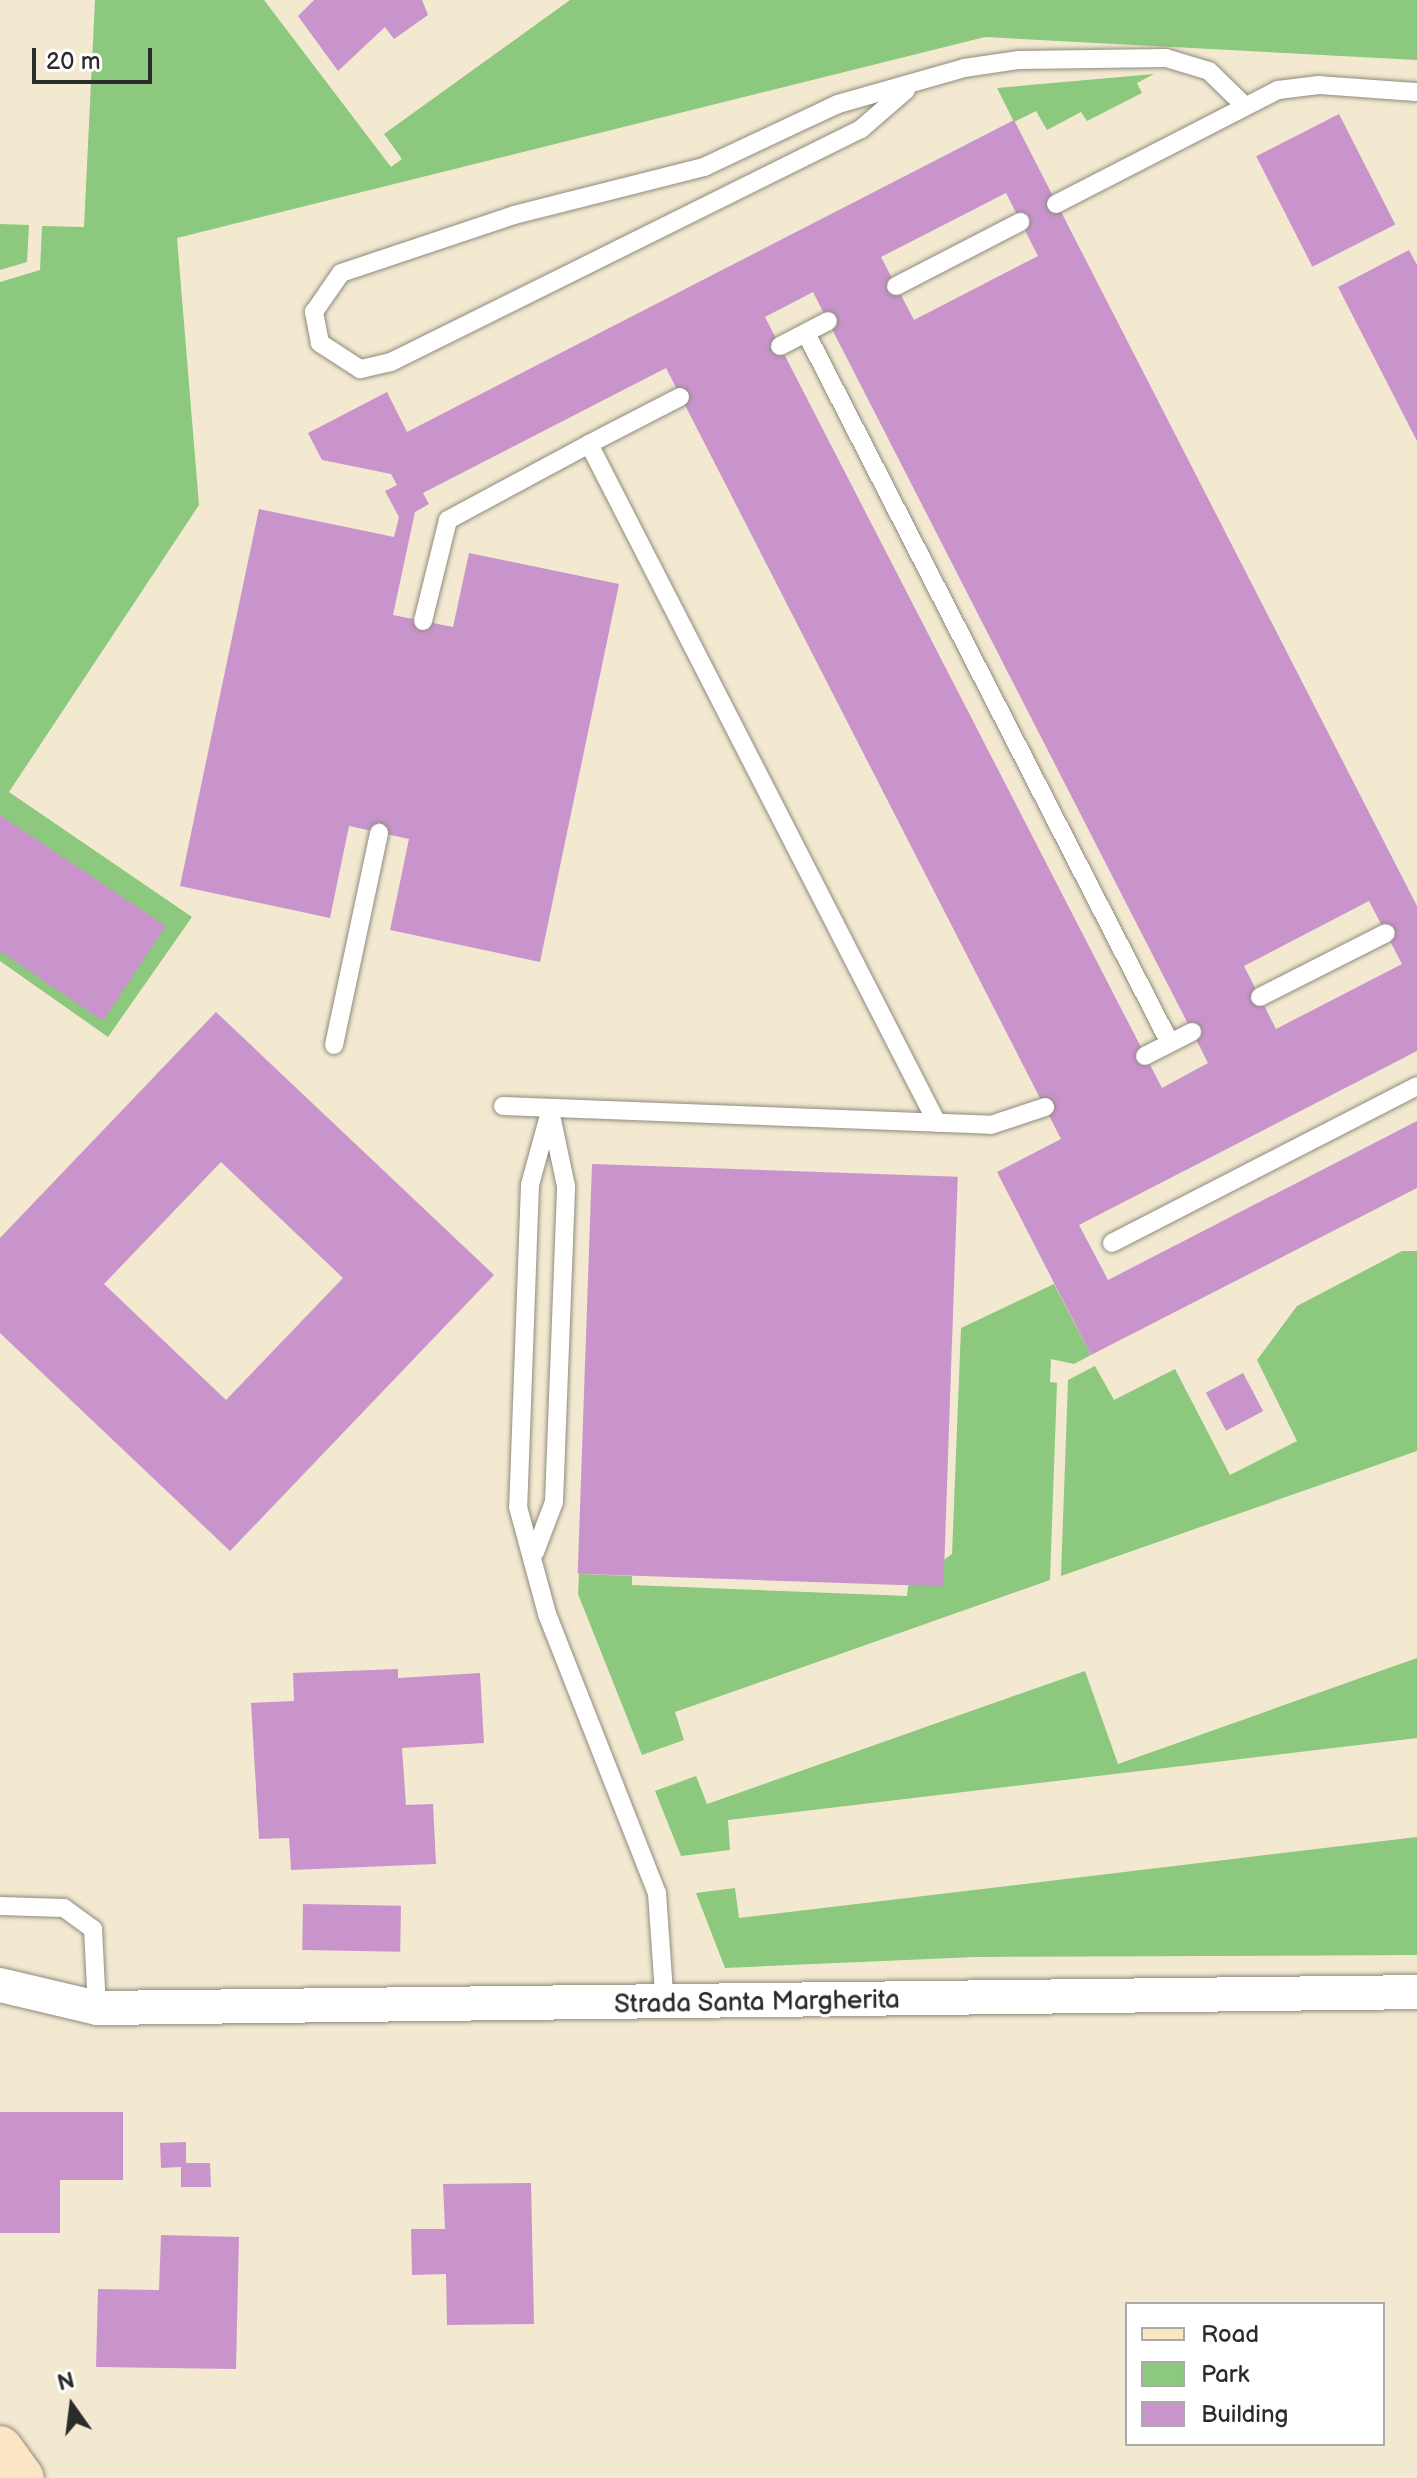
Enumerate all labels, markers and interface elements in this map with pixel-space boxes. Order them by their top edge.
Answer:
scale bar [36,32,156,82]
text: 20 m [46,47,101,76]
street label: Strada Santa Margherita [614,1985,900,2021]
legend [1125,2302,1385,2446]
text: Road [1201,2320,1259,2349]
text: Park [1201,2360,1249,2389]
north arrow [32,2366,112,2446]
text: N [55,2367,77,2397]
text: Building [1201,2400,1288,2429]

